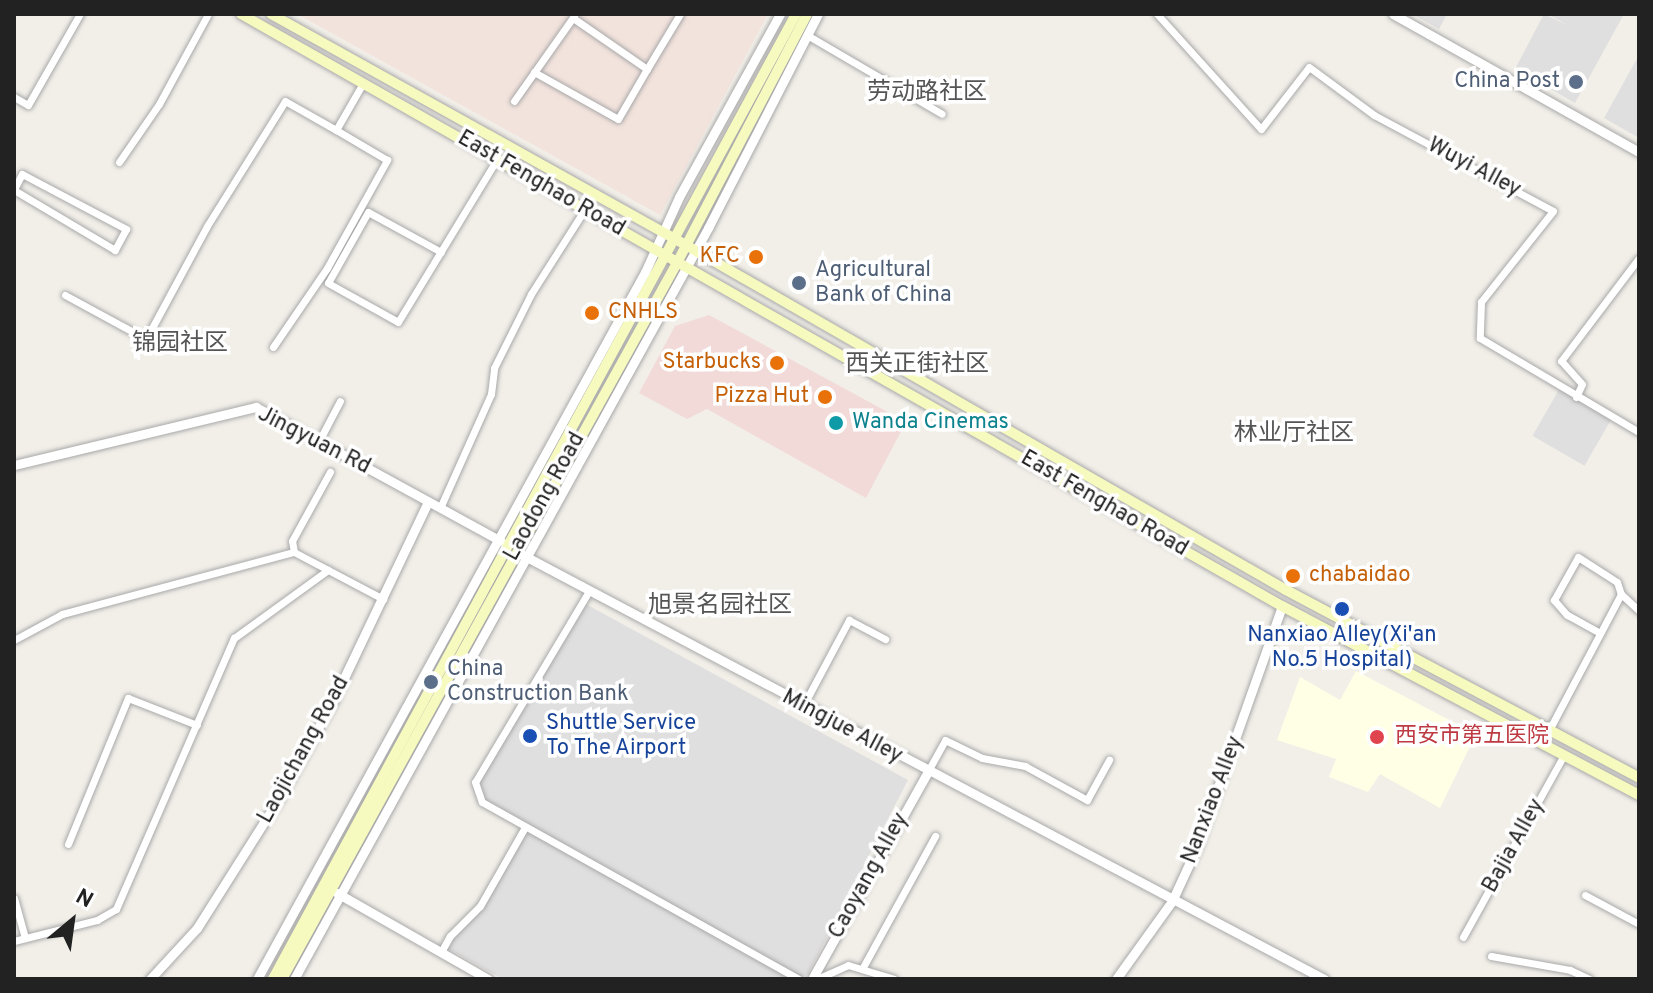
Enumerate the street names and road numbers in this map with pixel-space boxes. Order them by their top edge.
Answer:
street label: East Fenghao Road [453,125,629,243]
street label: Wuyi Alley [1422,132,1526,204]
street label: Jingyuan Rd [253,401,375,481]
street label: Laodong Road [499,428,591,566]
street label: East Fenghao Road [1016,445,1192,563]
street label: Laojichang Road [253,672,355,828]
street label: Mingjue Alley [777,684,907,770]
street label: Nanxiao Alley [1176,732,1250,868]
street label: Bajia Alley [1477,794,1551,898]
street label: Caoyang Alley [823,808,915,944]

